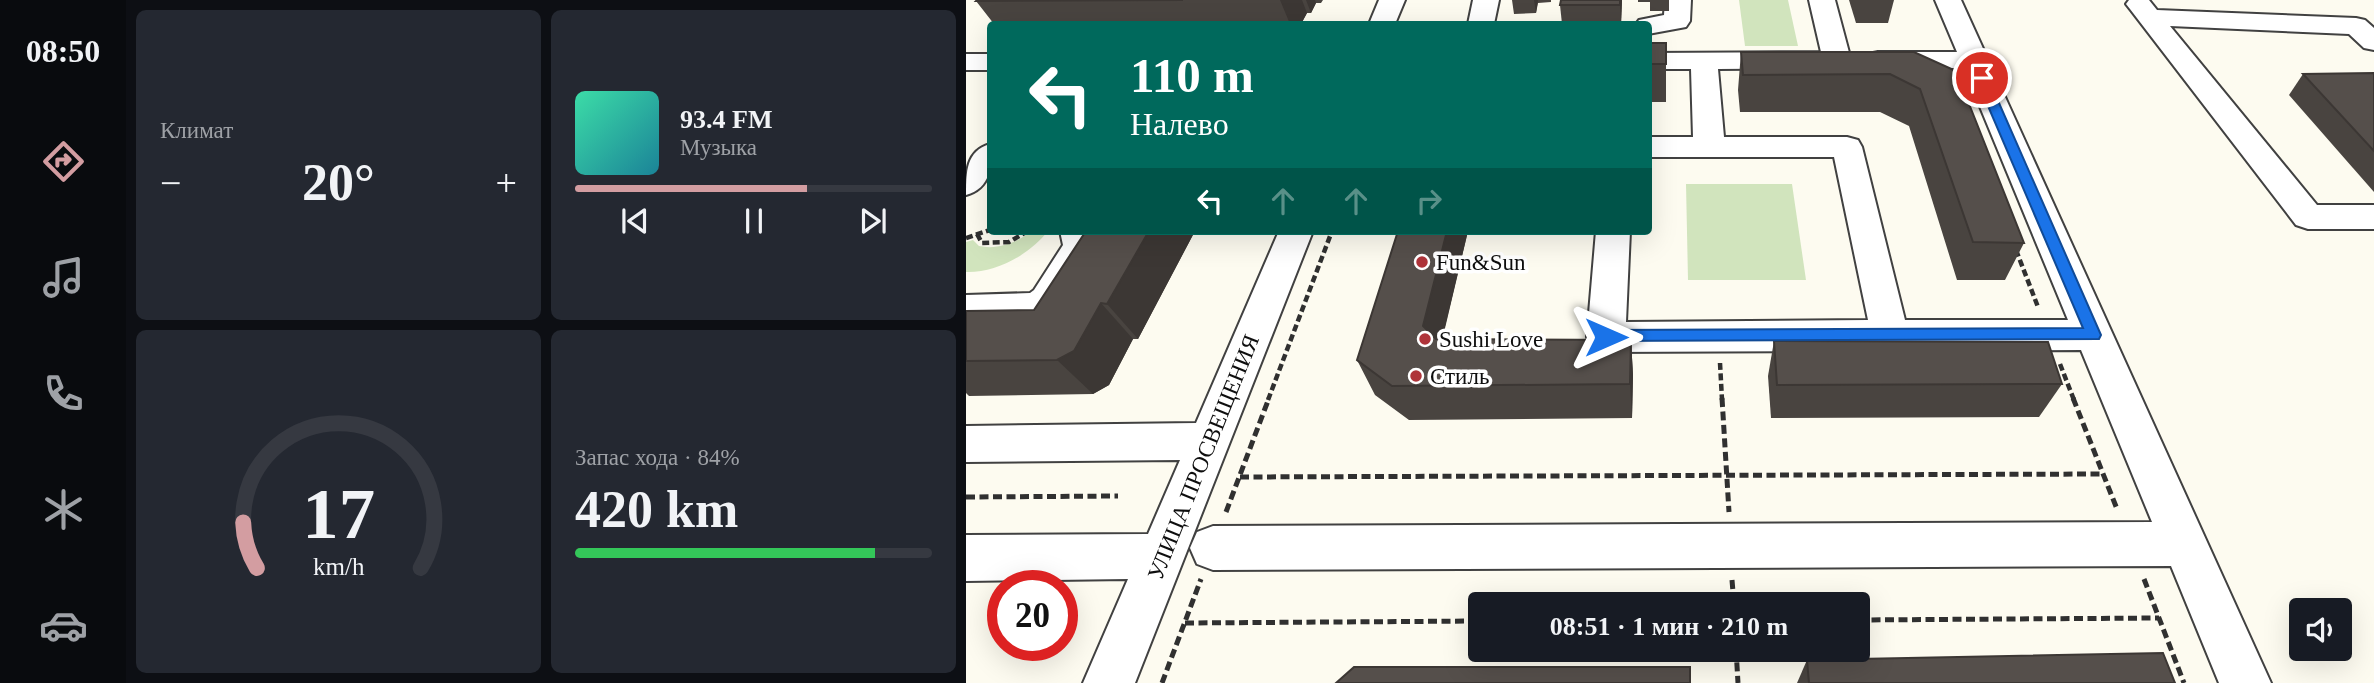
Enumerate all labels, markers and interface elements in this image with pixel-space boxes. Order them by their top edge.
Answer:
text: 08:50 [26,33,100,69]
text: 110 m [1130,48,1254,103]
pin [1952,48,2012,108]
icon: left [1015,49,1106,140]
icon: arrive [1963,59,2001,97]
text: 93.4 FM [680,105,772,134]
text: Налево [1130,106,1229,142]
text: Климат [160,118,233,143]
text: Музыка [680,135,757,160]
icon: directions [39,137,88,186]
text: 20° [302,154,375,211]
text: − [160,162,181,204]
text: + [496,162,517,204]
icon: left [1191,182,1229,220]
icon: ahead [1264,182,1302,220]
icon: ahead [1337,182,1375,220]
icon: right [1410,182,1448,220]
icon: previous [616,202,654,240]
icon: pause [735,202,773,240]
icon: next [854,202,892,240]
place label: Fun&Sun [1436,250,1526,275]
icon: music [39,253,88,302]
marker: Fun&Sun [1414,254,1430,270]
position arrow [1569,300,1643,374]
place label: Sushi Love [1439,327,1543,352]
street label: УЛИЦА ПРОСВЕЩЕНИЯ [1143,331,1264,583]
marker: Sushi Love [1417,331,1433,347]
place label: Стиль [1430,364,1489,389]
marker: Стиль [1408,368,1424,384]
icon: phone [39,369,88,418]
text: Запас хода · 84% [575,445,740,470]
text: 17 [302,473,375,554]
text: 420 km [575,481,738,538]
icon: climate [39,485,88,534]
text: km/h [313,552,365,579]
speed limit sign: 20 [987,570,1078,661]
map controls [2289,598,2352,661]
button: sound [2289,598,2352,661]
icon: car [39,601,88,650]
text: 08:51 · 1 мин · 210 m [1550,612,1788,641]

